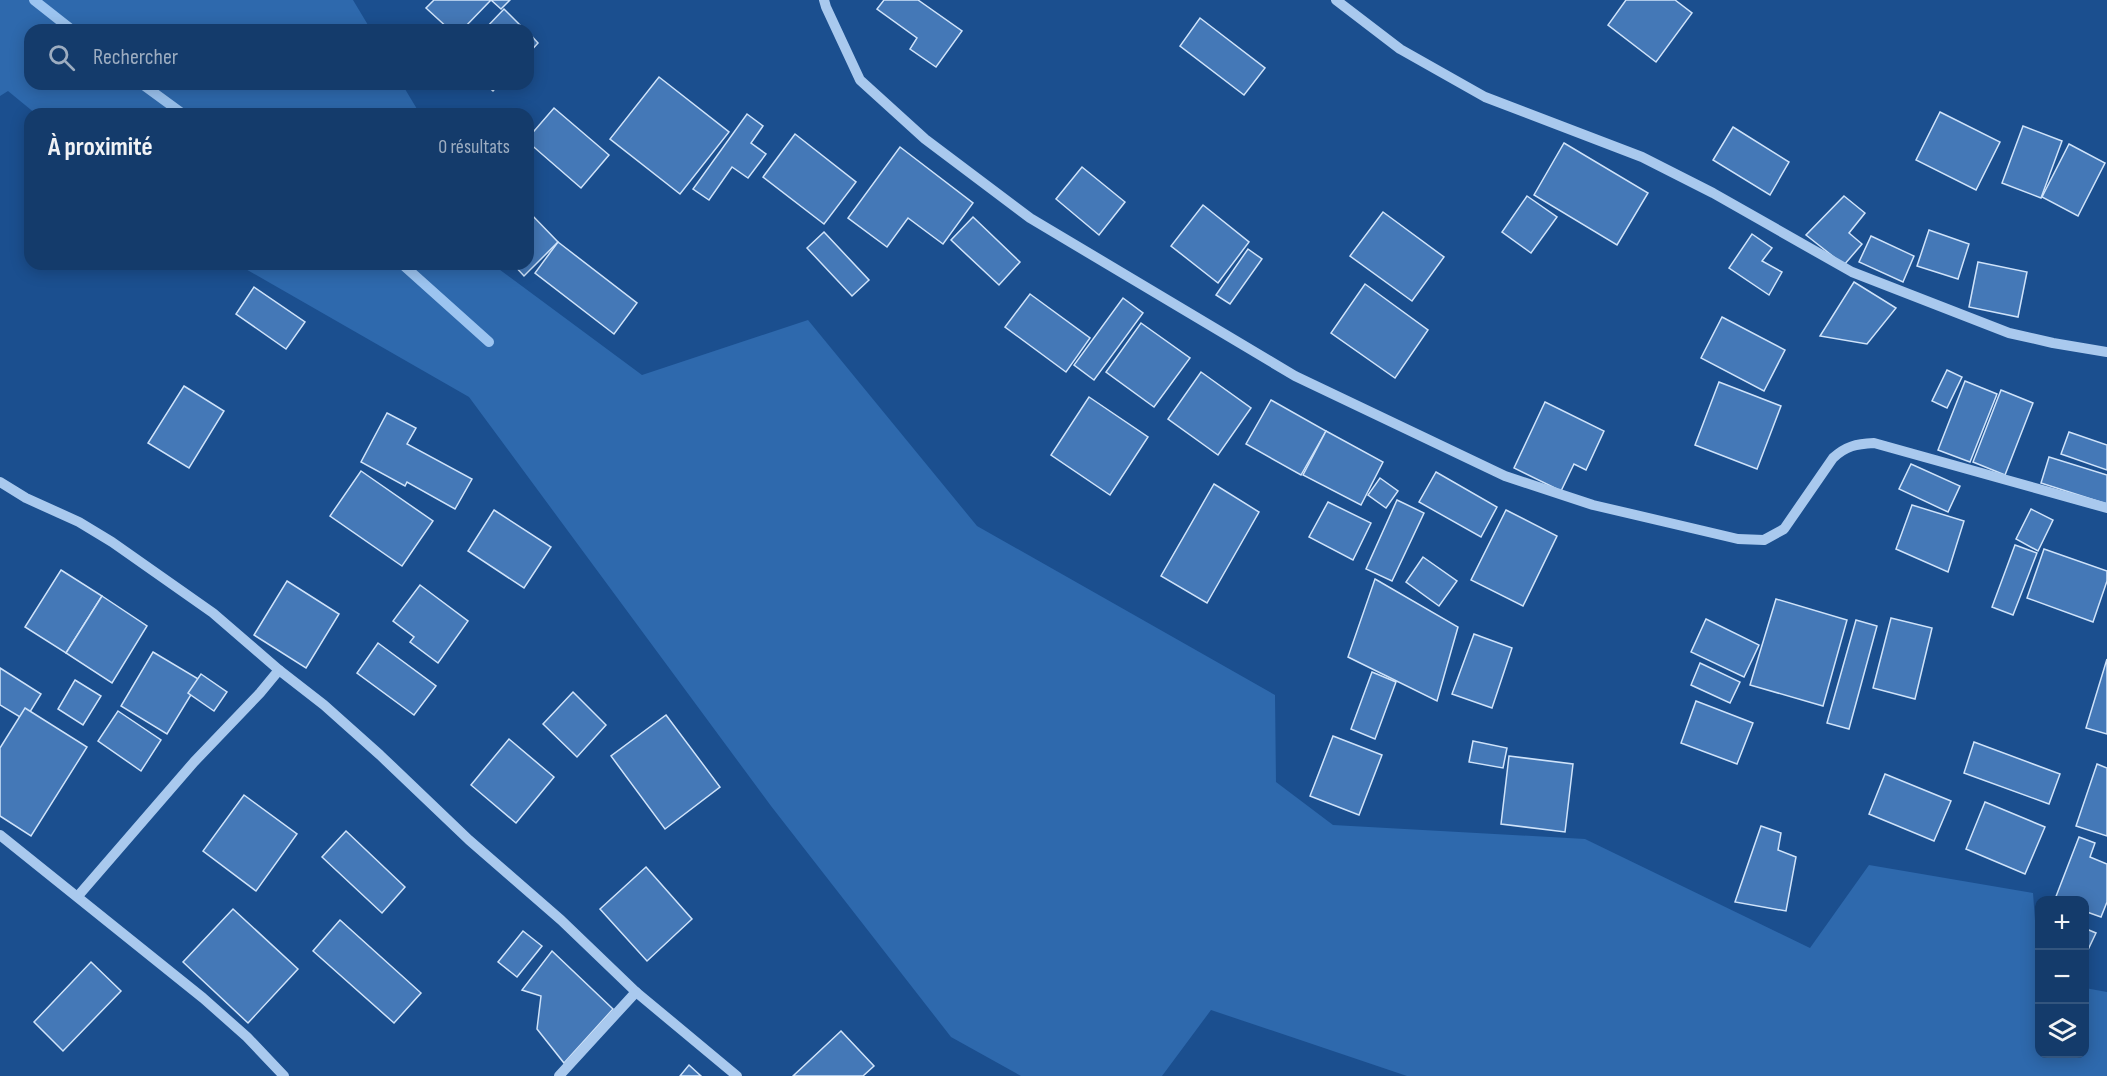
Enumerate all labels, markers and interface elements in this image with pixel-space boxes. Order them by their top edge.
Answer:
search box [24,24,534,90]
icon: search [45,41,78,74]
text: Rechercher [93,44,178,71]
text: À proximité [48,132,153,163]
text: 0 résultats [438,135,510,159]
map controls [2035,896,2089,1058]
button: + [2035,896,2089,950]
button: − [2035,950,2089,1004]
button: layers [2035,1004,2089,1058]

